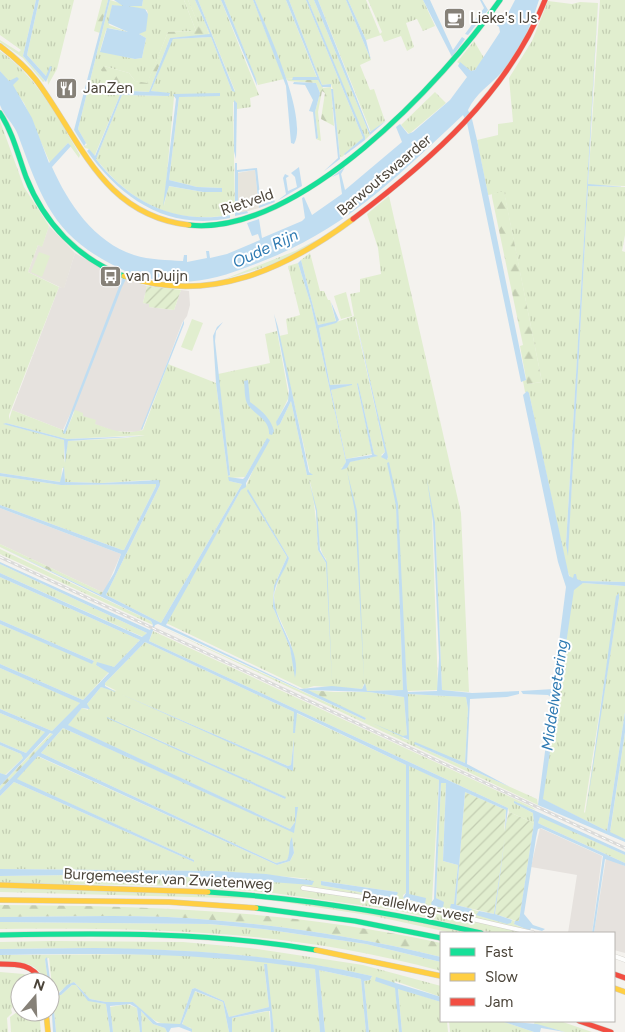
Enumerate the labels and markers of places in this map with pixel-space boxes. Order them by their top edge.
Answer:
cafe icon: Lieke's IJs [442,6,466,30]
place label: Lieke's IJs [470,9,537,27]
restaurant icon: JanZen [55,76,79,100]
place label: JanZen [83,79,133,97]
bus stop icon: van Duijn [98,264,122,288]
place label: van Duijn [126,267,188,285]

